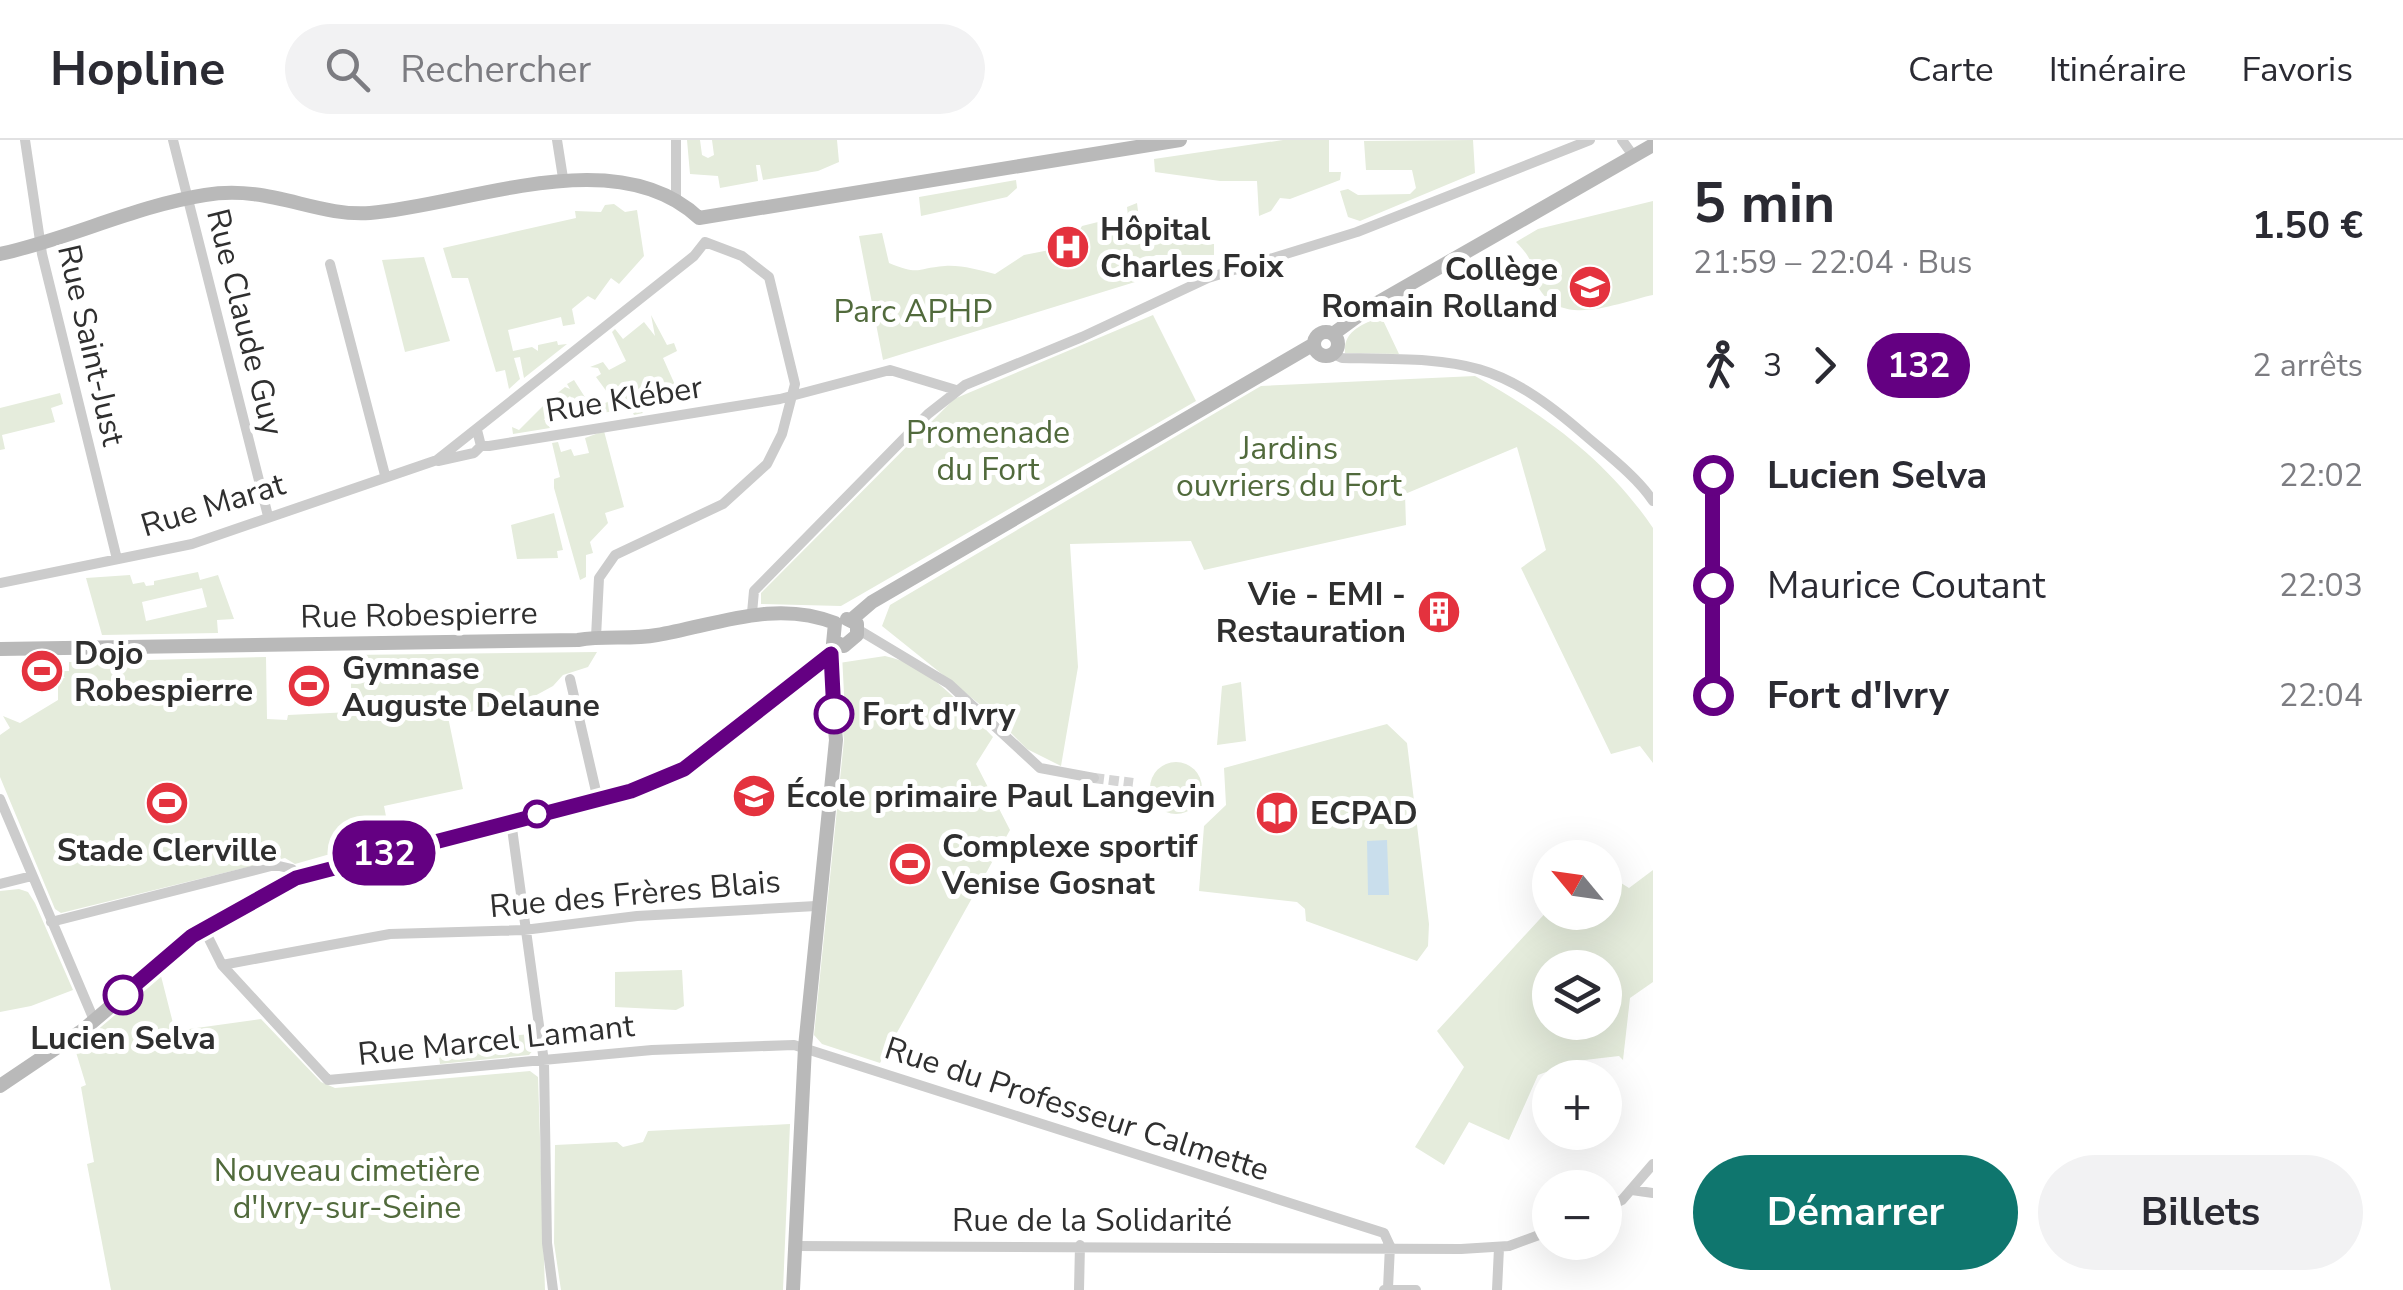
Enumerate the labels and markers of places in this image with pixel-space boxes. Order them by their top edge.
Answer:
place label: Hôpital Charles Foix [1100,208,1284,288]
hospital icon: Hôpital Charles Foix [1045,224,1091,270]
place label: Collège Romain Rolland [1321,248,1558,328]
school or university icon: Collège Romain Rolland [1567,264,1613,310]
place label: Vie - EMI - Restauration [1216,573,1406,653]
building icon: Vie - EMI - Restauration [1416,589,1462,635]
place label: Dojo Robespierre [74,632,253,712]
place label: Gymnase Auguste Delaune [342,647,600,727]
sports icon: Dojo Robespierre [19,648,65,694]
sports icon: Gymnase Auguste Delaune [286,663,332,709]
place label: Fort d'Ivry [862,693,1017,736]
marker: Fort d'Ivry [815,695,853,733]
school or university icon: École primaire Paul Langevin [731,773,777,819]
place label: École primaire Paul Langevin [786,775,1216,818]
sports icon: Stade Clerville [144,780,190,826]
library icon: ECPAD [1254,790,1300,836]
place label: ECPAD [1310,792,1418,835]
unlabelled marker [524,801,550,827]
place label: Complexe sportif Venise Gosnat [941,825,1199,905]
place label: Stade Clerville [57,829,277,872]
sports icon: Complexe sportif Venise Gosnat [887,841,933,887]
marker: Lucien Selva [104,976,142,1014]
place label: Lucien Selva [30,1017,216,1060]

